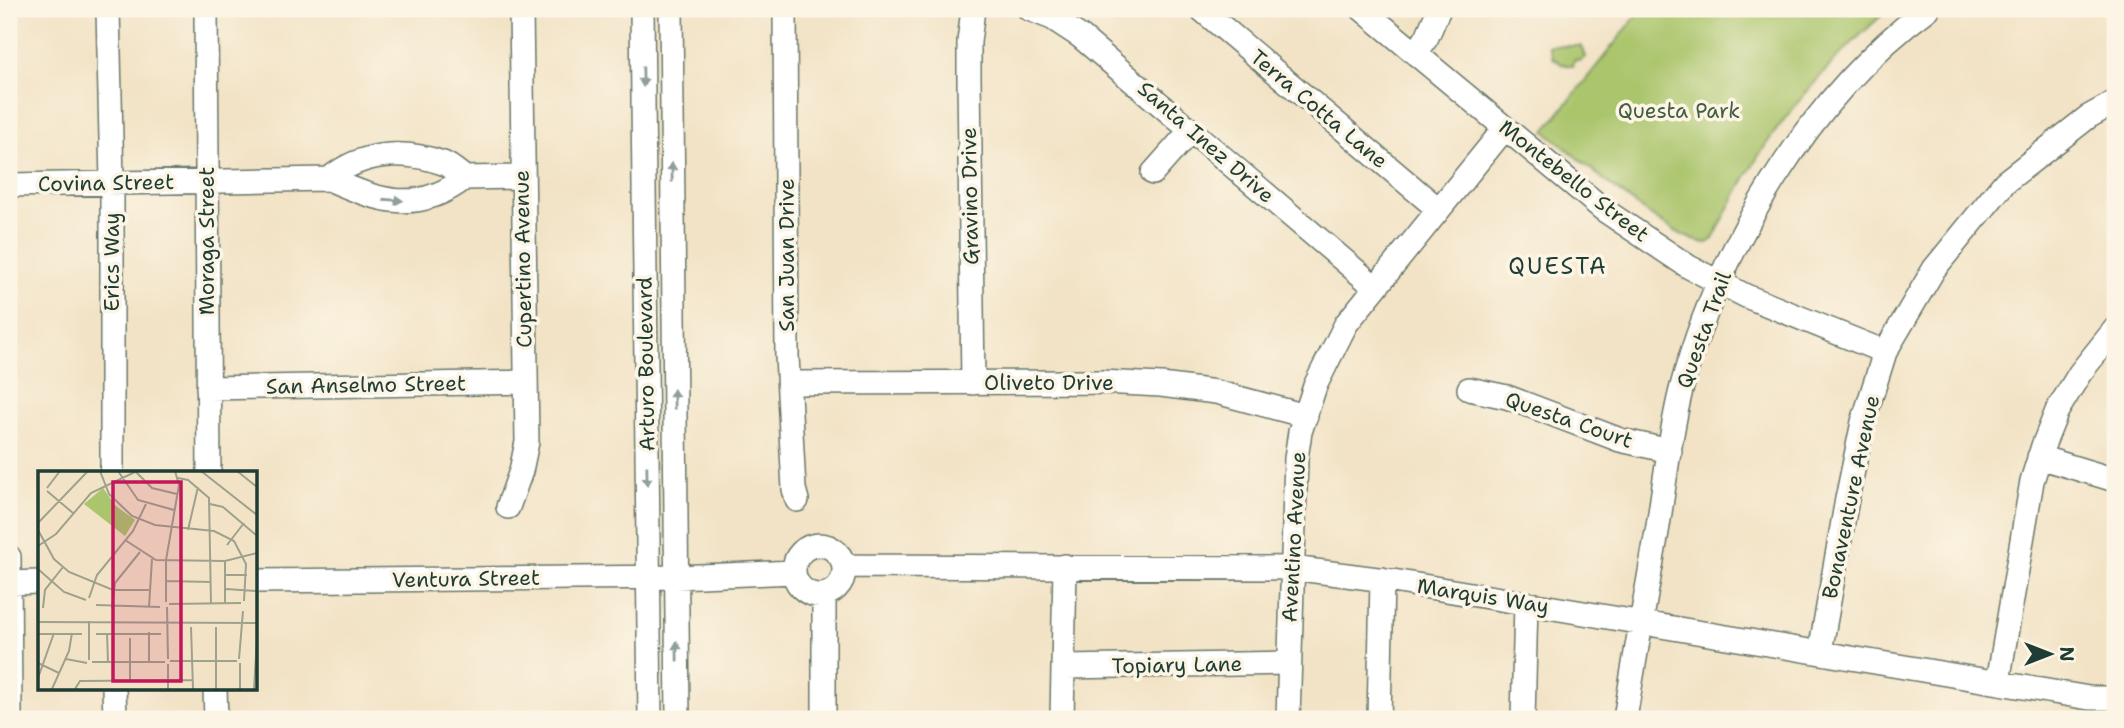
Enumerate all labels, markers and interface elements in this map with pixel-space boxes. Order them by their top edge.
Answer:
street label: Terra Cotta Lane [1244,43,1394,175]
one-way arrow [637,66,648,88]
street label: Santa Inez Drive [1132,75,1280,209]
park label: Questa Park [1618,97,1740,125]
street label: Montebello Street [1493,113,1655,249]
street label: Gravino Drive [955,127,985,265]
one-way arrow [666,160,678,182]
street label: Moraga Street [193,167,221,315]
street label: Covina Street [38,168,174,198]
street label: Cupertino Avenue [507,170,539,348]
street label: San Juan Drive [773,178,801,332]
one-way arrow [382,195,404,206]
street label: Erics Way [98,212,126,312]
district label: QUESTA [1508,251,1608,281]
street label: Questa Trail [1670,267,1738,392]
street label: Arturo Boulevard [630,276,662,452]
street label: San Anselmo Street [266,369,466,401]
street label: Oliveto Drive [984,369,1114,397]
street label: Questa Court [1501,385,1637,455]
one-way arrow [668,388,680,410]
street label: Bonaventure Avenue [1816,392,1886,602]
street label: Aventino Avenue [1276,451,1312,623]
one-way arrow [641,465,653,487]
inset map [38,471,257,690]
street label: Ventura Street [392,564,540,594]
street label: Marquis Way [1415,572,1551,620]
north arrow [2016,620,2086,690]
one-way arrow [671,640,683,662]
text: N [2054,646,2079,662]
street label: Topiary Lane [1111,650,1243,680]

